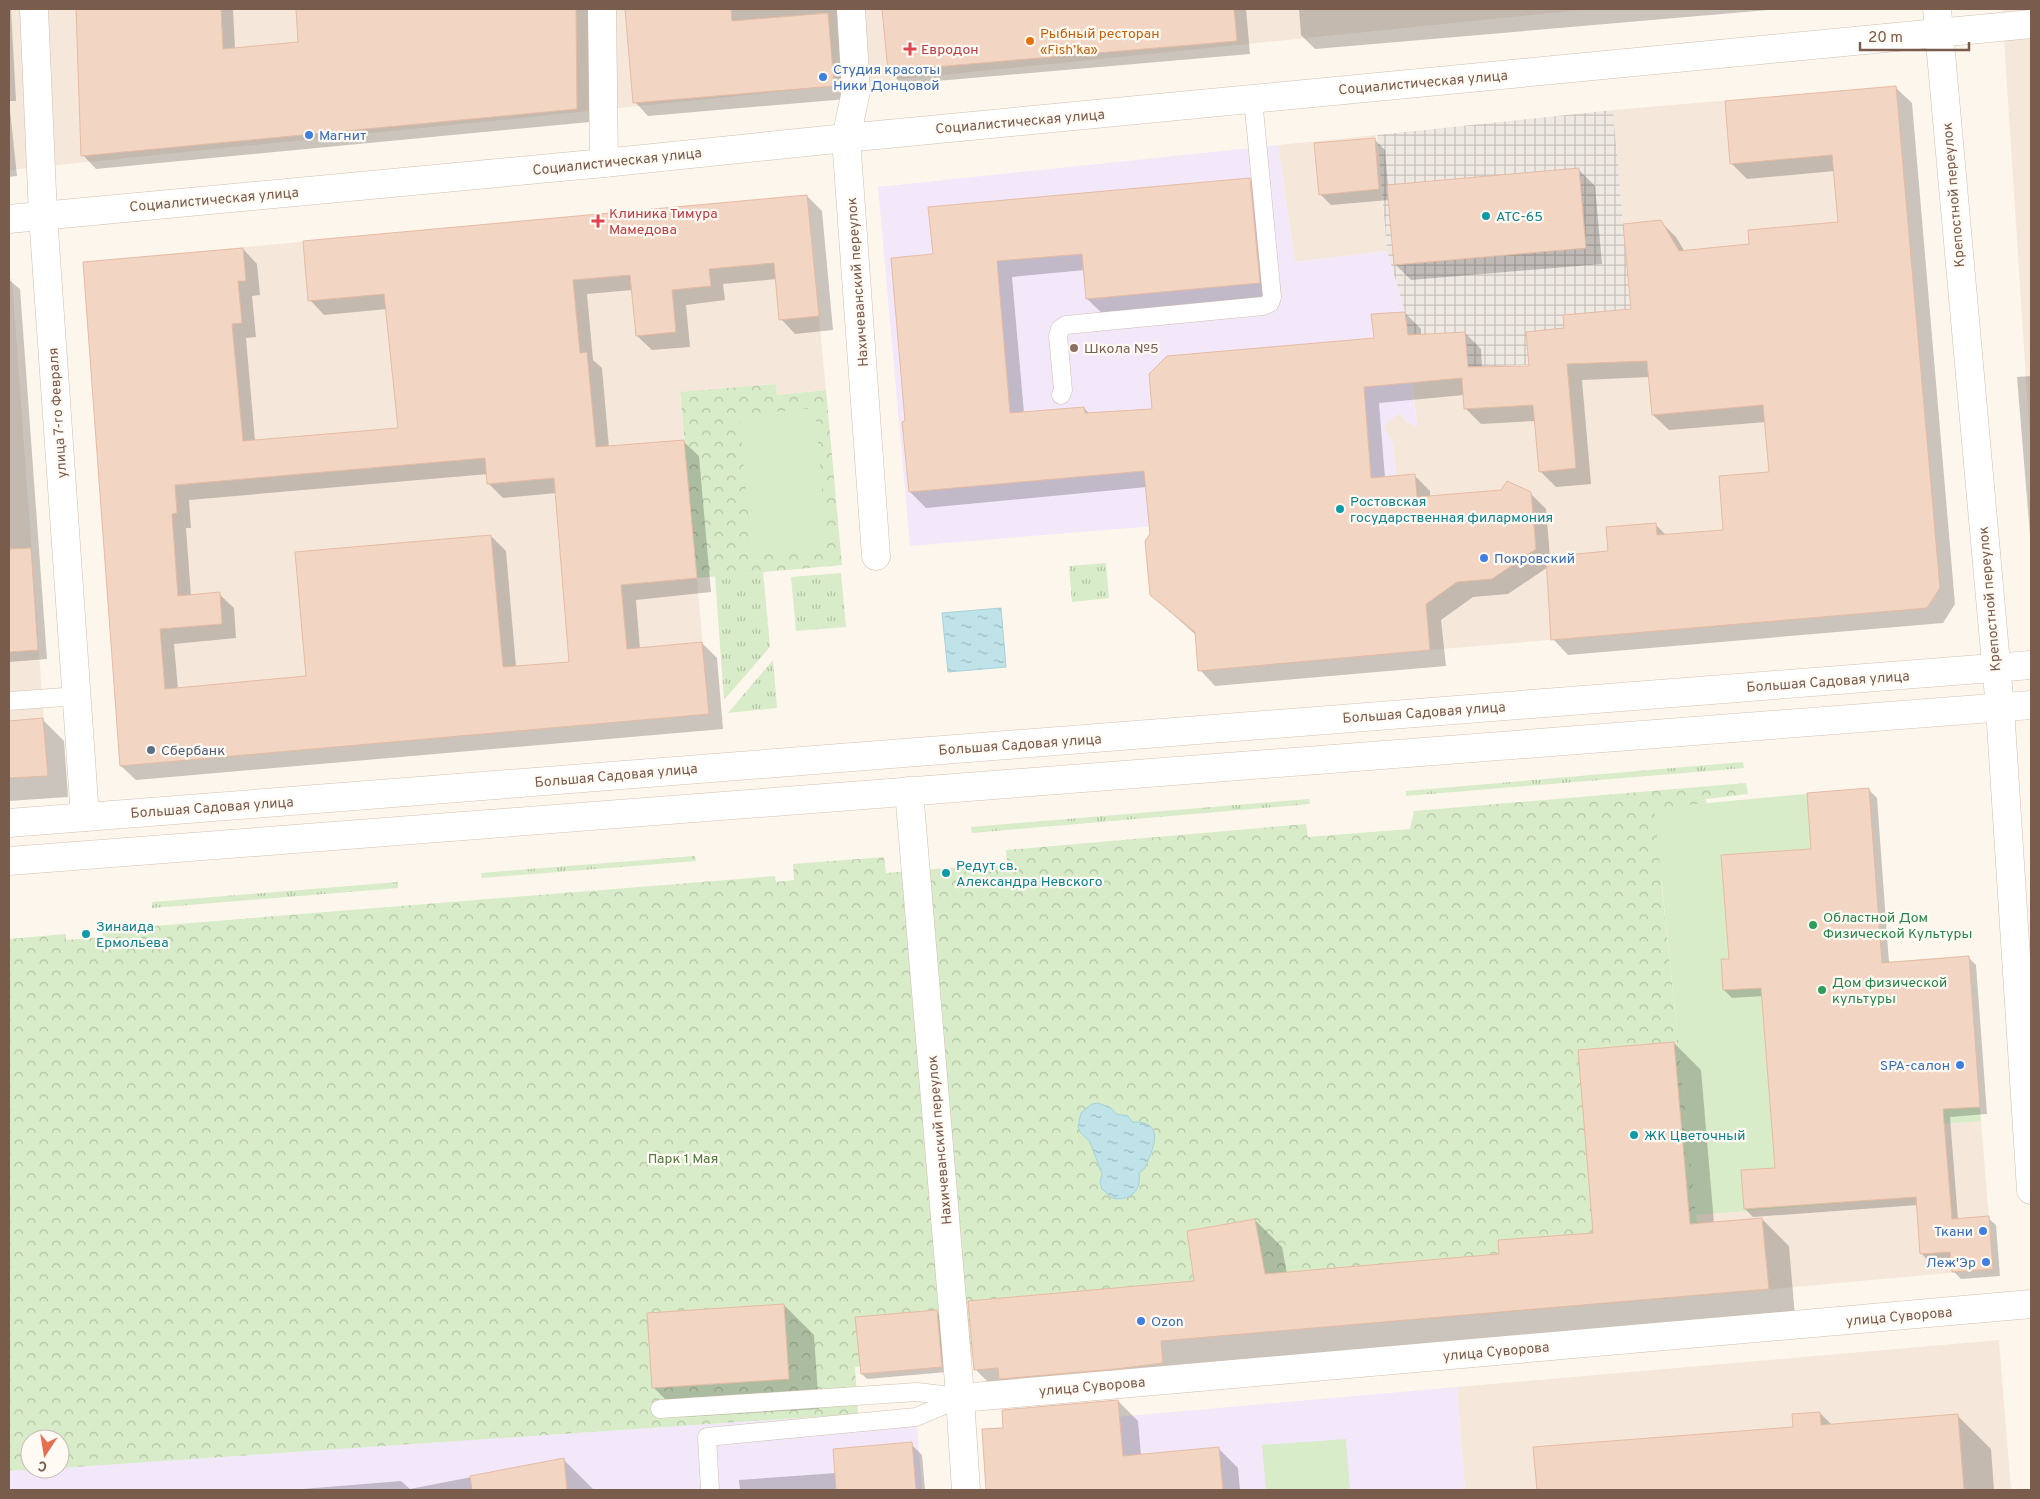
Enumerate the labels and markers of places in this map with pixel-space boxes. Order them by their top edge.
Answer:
place label: Рыбный ресторан «Fish’ka» [1040,26,1160,59]
marker: Рыбный ресторан «Fish’ka» [1024,35,1036,47]
marker: Евродон [903,42,917,56]
place label: Евродон [921,42,979,59]
place label: Студия красоты Ники Донцовой [833,62,940,95]
marker: Студия красоты Ники Донцовой [817,71,829,83]
place label: Магнит [319,128,366,145]
marker: Магнит [303,129,315,141]
place label: Клиника Тимура Мамедова [609,206,718,239]
place label: АТС-65 [1496,209,1543,226]
marker: АТС-65 [1480,210,1492,222]
marker: Клиника Тимура Мамедова [591,214,605,228]
place label: Школа №5 [1084,341,1159,358]
marker: Школа №5 [1068,342,1080,354]
place label: Ростовская государственная филармония [1350,494,1553,527]
marker: Ростовская государственная филармония [1334,503,1346,515]
place label: Покровский [1494,551,1575,568]
marker: Покровский [1478,552,1490,564]
place label: Сбербанк [161,743,225,760]
marker: Сбербанк [145,744,157,756]
place label: Редут св. Александра Невского [956,858,1103,891]
marker: Редут св. Александра Невского [940,867,952,879]
place label: Областной Дом Физической Культуры [1823,910,1972,943]
place label: Зинаида Ермольева [96,919,169,952]
marker: Областной Дом Физической Культуры [1807,919,1819,931]
marker: Зинаида Ермольева [80,928,92,940]
place label: Дом физической культуры [1832,975,1947,1008]
marker: Дом физической культуры [1816,984,1828,996]
place label: SPA-салон [1880,1058,1950,1075]
marker: SPA-салон [1954,1059,1966,1071]
place label: ЖК Цветочный [1644,1128,1746,1145]
marker: ЖК Цветочный [1628,1129,1640,1141]
place label: Ткани [1934,1224,1973,1241]
marker: Ткани [1977,1225,1989,1237]
place label: Леж'Эр [1926,1255,1976,1272]
marker: Леж'Эр [1980,1256,1992,1268]
place label: Ozon [1151,1314,1184,1331]
marker: Ozon [1135,1315,1147,1327]

